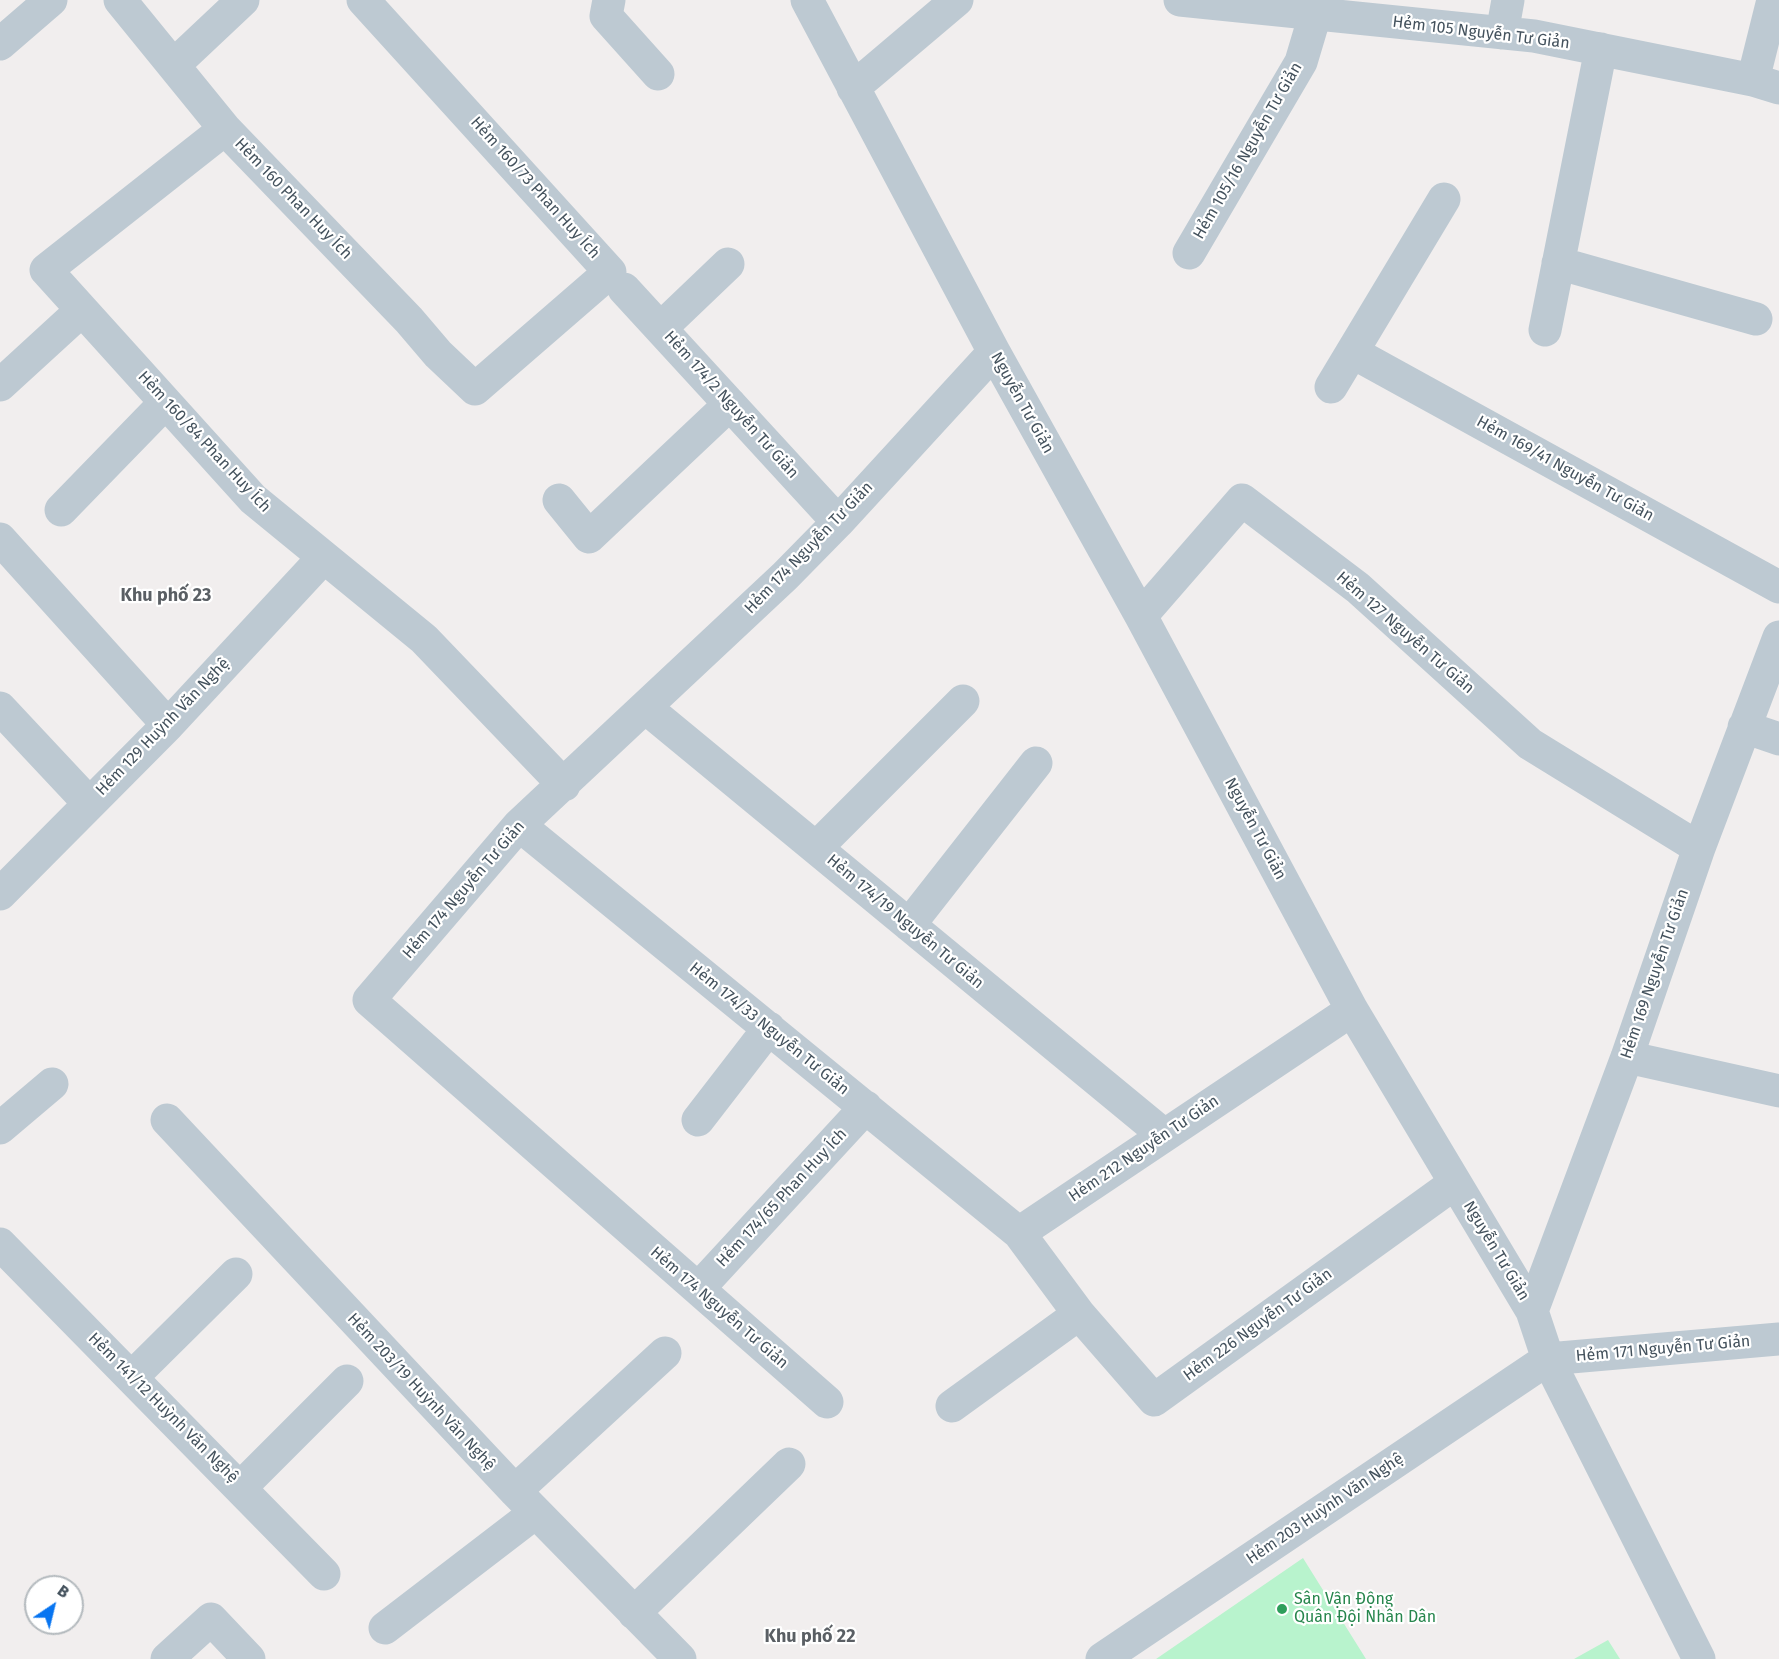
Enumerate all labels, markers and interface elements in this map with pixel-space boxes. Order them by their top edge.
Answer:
street label: Hẻm 105 Nguyễn Tư Giản [1391,13,1571,53]
street label: Hẻm 105/16 Nguyễn Tư Giản [1189,59,1307,243]
street label: Hẻm 160/73 Phan Huy Ích [466,113,604,263]
street label: Hẻm 160 Phan Huy Ích [230,134,356,264]
street label: Hẻm 174/2 Nguyễn Tư Giản [660,327,802,483]
street label: Nguyễn Tư Giản [986,349,1058,457]
street label: Hẻm 160/84 Phan Huy Ích [134,367,274,517]
street label: Hẻm 169/41 Nguyễn Tư Giản [1473,412,1657,526]
street label: Hẻm 174 Nguyễn Tư Giản [741,478,877,618]
street label: Hẻm 127 Nguyễn Tư Giản [1332,568,1478,698]
district label: Khu phố 23 [121,585,211,607]
street label: Hẻm 129 Huỳnh Văn Nghệ [92,654,234,800]
street label: Nguyễn Tư Giản [1220,775,1290,883]
street label: Hẻm 174 Nguyễn Tư Giản [399,817,529,963]
street label: Hẻm 174/19 Nguyễn Tư Giản [823,851,987,993]
street label: Hẻm 169 Nguyễn Tư Giản [1617,887,1693,1061]
street label: Hẻm 174/33 Nguyễn Tư Giản [685,959,853,1099]
street label: Hẻm 212 Nguyễn Tư Giản [1065,1092,1223,1206]
street label: Hẻm 174/65 Phan Huy Ích [713,1125,851,1271]
street label: Nguyễn Tư Giản [1459,1198,1533,1304]
street label: Hẻm 174 Nguyễn Tư Giản [646,1243,792,1373]
street label: Hẻm 226 Nguyễn Tư Giản [1180,1265,1336,1385]
street label: Hẻm 203/19 Huỳnh Văn Nghệ [343,1309,499,1475]
street label: Hẻm 141/12 Huỳnh Văn Nghệ [84,1329,242,1487]
street label: Hẻm 171 Nguyễn Tư Giản [1575,1332,1751,1366]
street label: Hẻm 203 Huỳnh Văn Nghệ [1243,1449,1407,1569]
north arrow [24,1575,84,1635]
text: B [54,1581,73,1602]
place label: Sân Vận Động Quân Đội Nhân Dân [1294,1590,1436,1628]
marker: Sân Vận Động Quân Đội Nhân Dân [1275,1602,1289,1616]
district label: Khu phố 22 [765,1626,855,1648]

